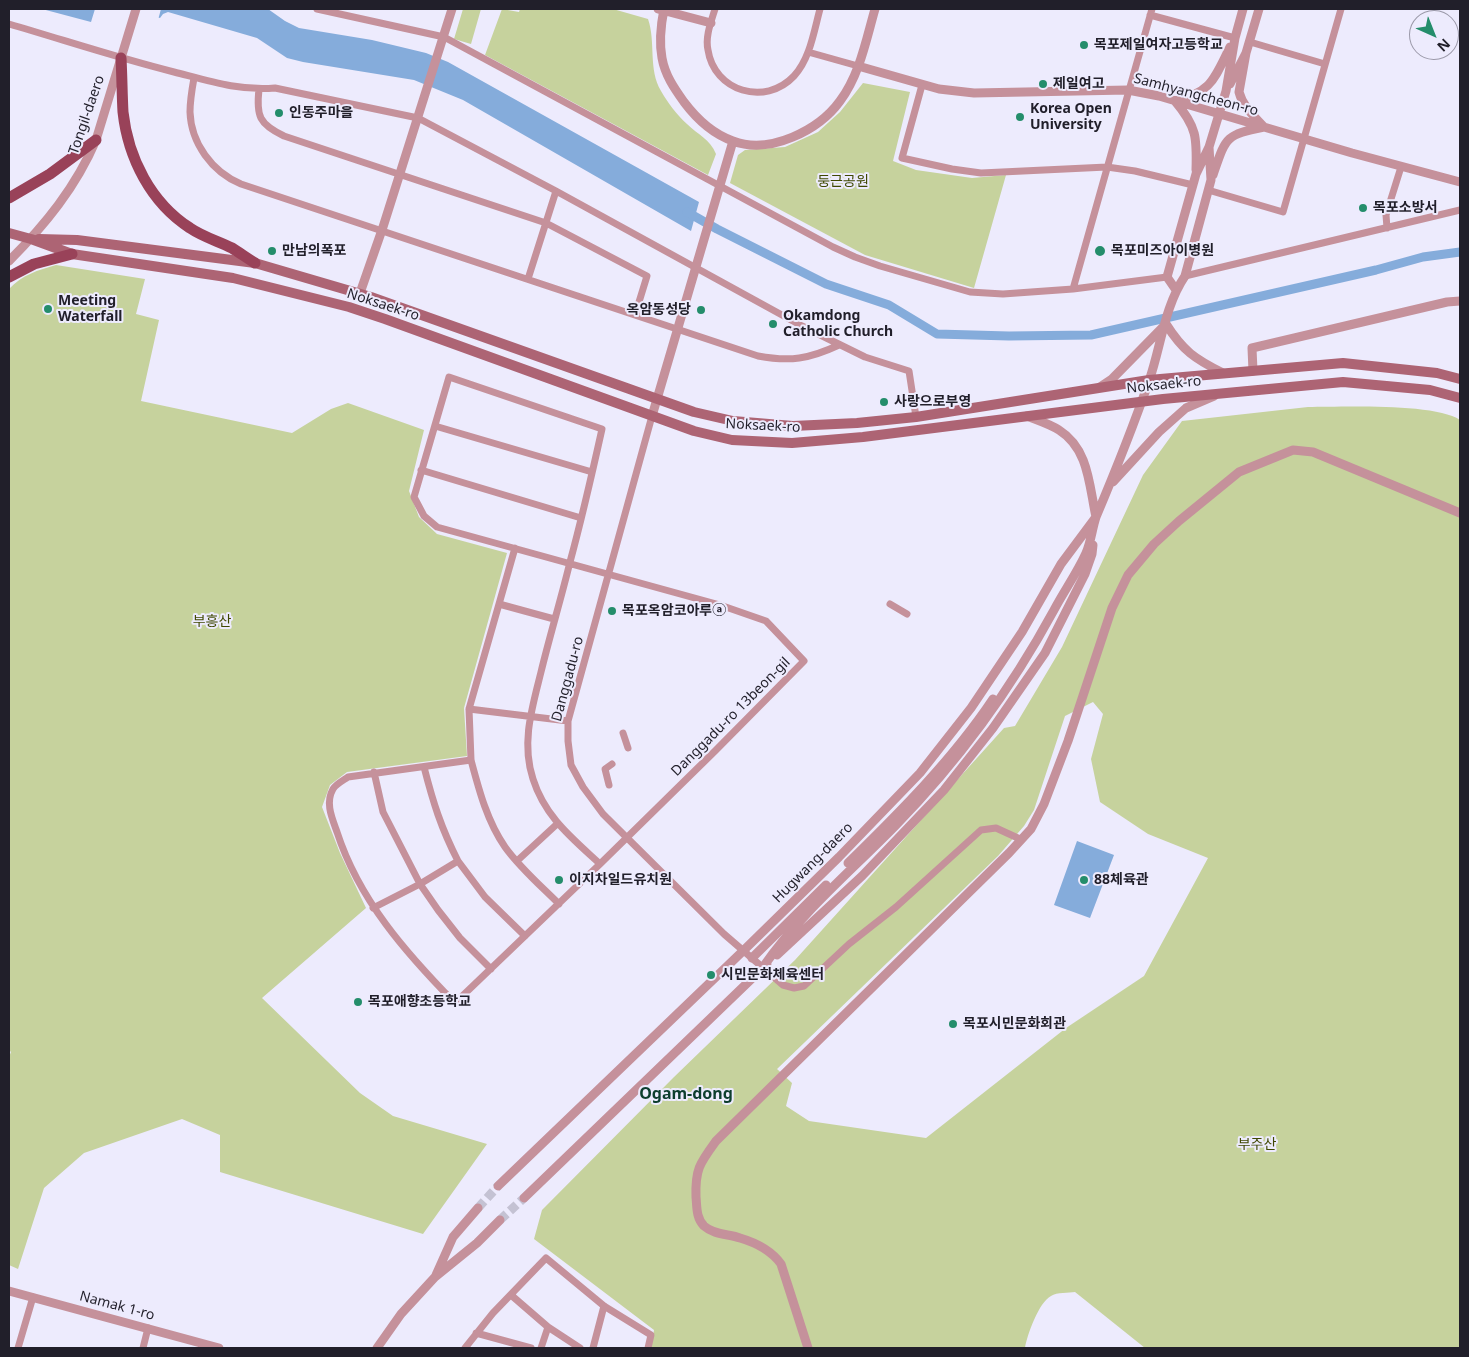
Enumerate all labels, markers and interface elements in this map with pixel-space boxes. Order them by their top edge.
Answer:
north arrow [1409,10,1459,60]
text: N [1433,35,1455,56]
place label: 목포제일여자고등학교 [1094,37,1223,53]
marker: 목포제일여자고등학교 [1078,39,1090,51]
street label: Samhyangcheon-ro [1132,70,1260,120]
street label: Tongil-daero [66,73,108,157]
place label: 제일여고 [1053,76,1105,92]
marker: 제일여고 [1037,78,1049,90]
place label: Korea Open University [1030,101,1112,134]
place label: 인동주마을 [289,105,353,121]
marker: 인동주마을 [273,107,285,119]
marker: Korea Open University [1014,111,1026,123]
park label: 둥근공원 [817,174,869,190]
place label: 목포소방서 [1373,200,1437,216]
marker: 목포소방서 [1357,202,1369,214]
place label: 만남의폭포 [282,243,346,259]
place label: 목포미즈아이병원 [1111,243,1214,259]
marker: 목포미즈아이병원 [1093,244,1107,258]
marker: 만남의폭포 [266,245,278,257]
street label: Noksaek-ro [345,285,421,325]
place label: Meeting Waterfall [58,293,122,326]
place label: 옥암동성당 [627,302,691,318]
marker: Meeting Waterfall [42,303,54,315]
marker: 옥암동성당 [695,304,707,316]
place label: Okamdong Catholic Church [783,308,893,341]
marker: Okamdong Catholic Church [767,318,779,330]
street label: Noksaek-ro [1126,373,1202,397]
place label: 사랑으로부영 [894,394,971,410]
marker: 사랑으로부영 [878,396,890,408]
street label: Noksaek-ro [725,416,801,436]
place label: 목포옥암코아루ⓐ [622,603,726,619]
marker: 목포옥암코아루ⓐ [606,605,618,617]
park label: 부흥산 [193,614,231,630]
street label: Danggadu-ro [549,635,587,723]
street label: Danggadu-ro 13beon-gil [668,654,794,780]
street label: Hugwang-daero [769,819,857,907]
place label: 이지차일드유치원 [569,872,672,888]
place label: 88체육관 [1094,872,1149,888]
marker: 이지차일드유치원 [553,874,565,886]
marker: 88체육관 [1078,874,1090,886]
place label: 시민문화체육센터 [721,967,824,983]
marker: 시민문화체육센터 [705,969,717,981]
place label: 목포애향초등학교 [368,994,471,1010]
marker: 목포애향초등학교 [352,996,364,1008]
place label: 목포시민문화회관 [963,1016,1066,1032]
marker: 목포시민문화회관 [947,1018,959,1030]
district label: Ogam-dong [639,1084,733,1104]
park label: 부주산 [1238,1137,1276,1153]
street label: Namak 1-ro [78,1288,156,1324]

